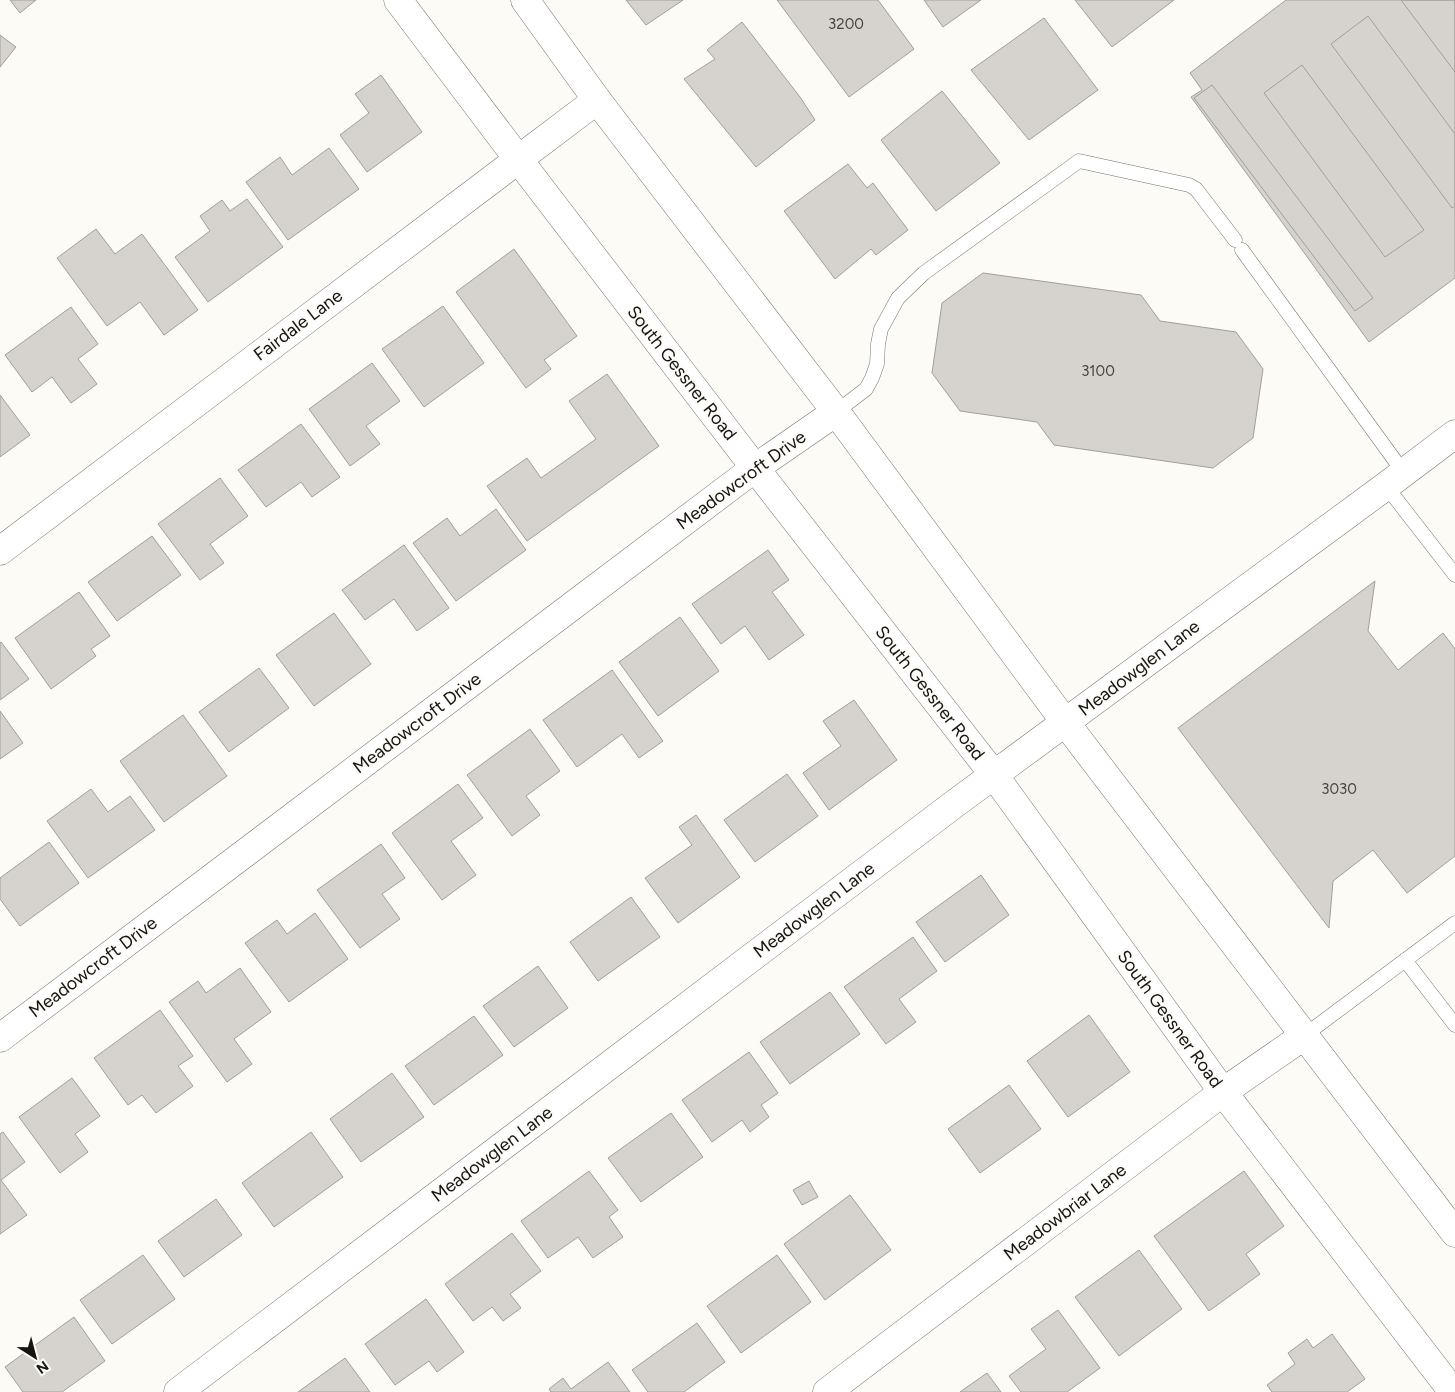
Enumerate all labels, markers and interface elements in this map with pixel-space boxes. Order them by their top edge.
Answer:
house number: 3200 [828,15,864,33]
street label: Fairdale Lane [249,284,347,366]
street label: South Gessner Road [623,301,741,445]
house number: 3100 [1081,362,1115,380]
street label: Meadowcroft Drive [672,426,810,534]
street label: Meadowglen Lane [1074,615,1204,721]
street label: South Gessner Road [871,621,989,765]
street label: Meadowcroft Drive [349,668,486,778]
house number: 3030 [1321,780,1357,798]
street label: Meadowglen Lane [749,857,879,963]
street label: Meadowcroft Drive [25,912,162,1022]
street label: South Gessner Road [1113,946,1227,1092]
street label: Meadowglen Lane [427,1101,557,1207]
street label: Meadowbriar Lane [999,1159,1131,1265]
north arrow [10,1332,60,1382]
text: N [33,1357,52,1377]

